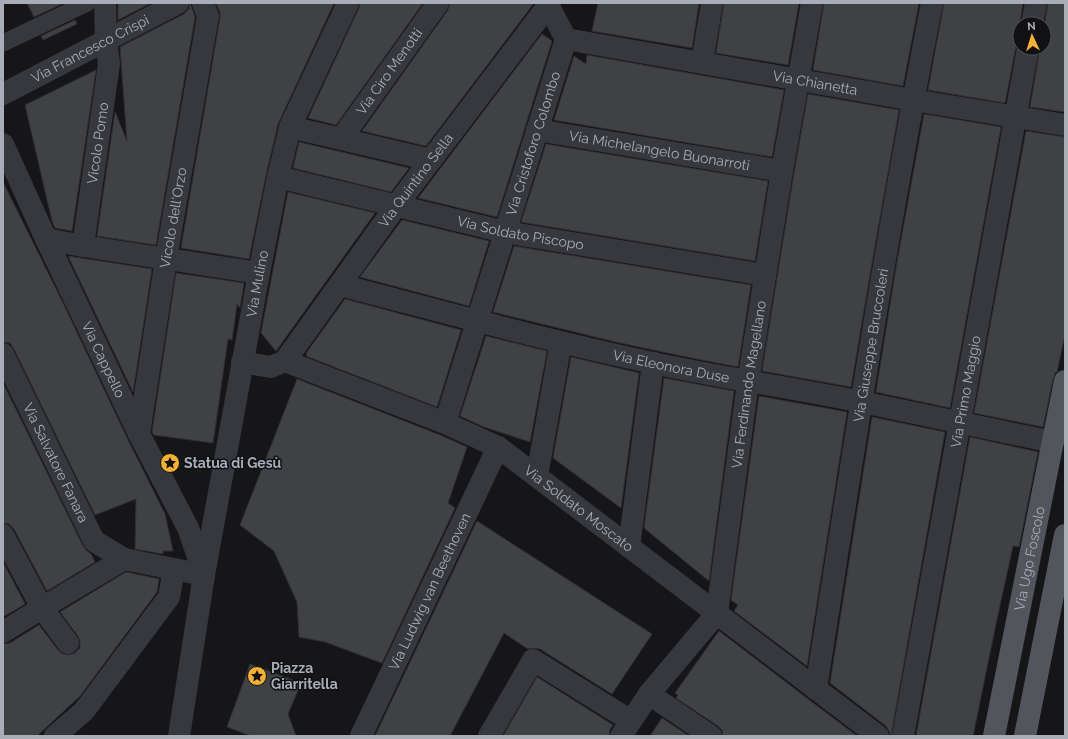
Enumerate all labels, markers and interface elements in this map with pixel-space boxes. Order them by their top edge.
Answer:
street label: Via Francesco Crispi [28,12,152,86]
north arrow [1012,16,1052,56]
text: N [1027,20,1036,33]
street label: Via Ciro Menotti [353,25,425,118]
street label: Via Chianetta [772,68,859,98]
street label: Via Cristoforo Colombo [503,69,563,218]
street label: Vicolo Pomo [84,101,111,185]
street label: Via Michelangelo Buonarroti [568,127,751,173]
street label: Via Quintino Sella [375,130,456,231]
street label: Vicolo dell'Orzo [157,166,190,269]
street label: Via Soldato Piscopo [456,213,585,253]
street label: Via Mulino [243,249,271,319]
street label: Via Giuseppe Bruccoleri [850,267,891,423]
street label: Via Ferdinando Magellano [728,299,769,469]
street label: Via Cappello [79,319,129,400]
street label: Via Primo Maggio [948,334,984,449]
street label: Via Eleonora Duse [611,346,731,386]
street label: Via Salvatore Fanara [20,400,92,525]
place icon: Statua di Gesù [159,452,181,474]
place label: Statua di Gesù [184,455,282,471]
street label: Via Soldato Moscato [521,462,637,555]
street label: Via Ugo Foscolo [1011,505,1048,612]
street label: Via Ludwig van Beethoven [385,510,474,673]
place label: Piazza Giarritella [271,660,338,692]
place icon: Piazza Giarritella [246,665,268,687]

